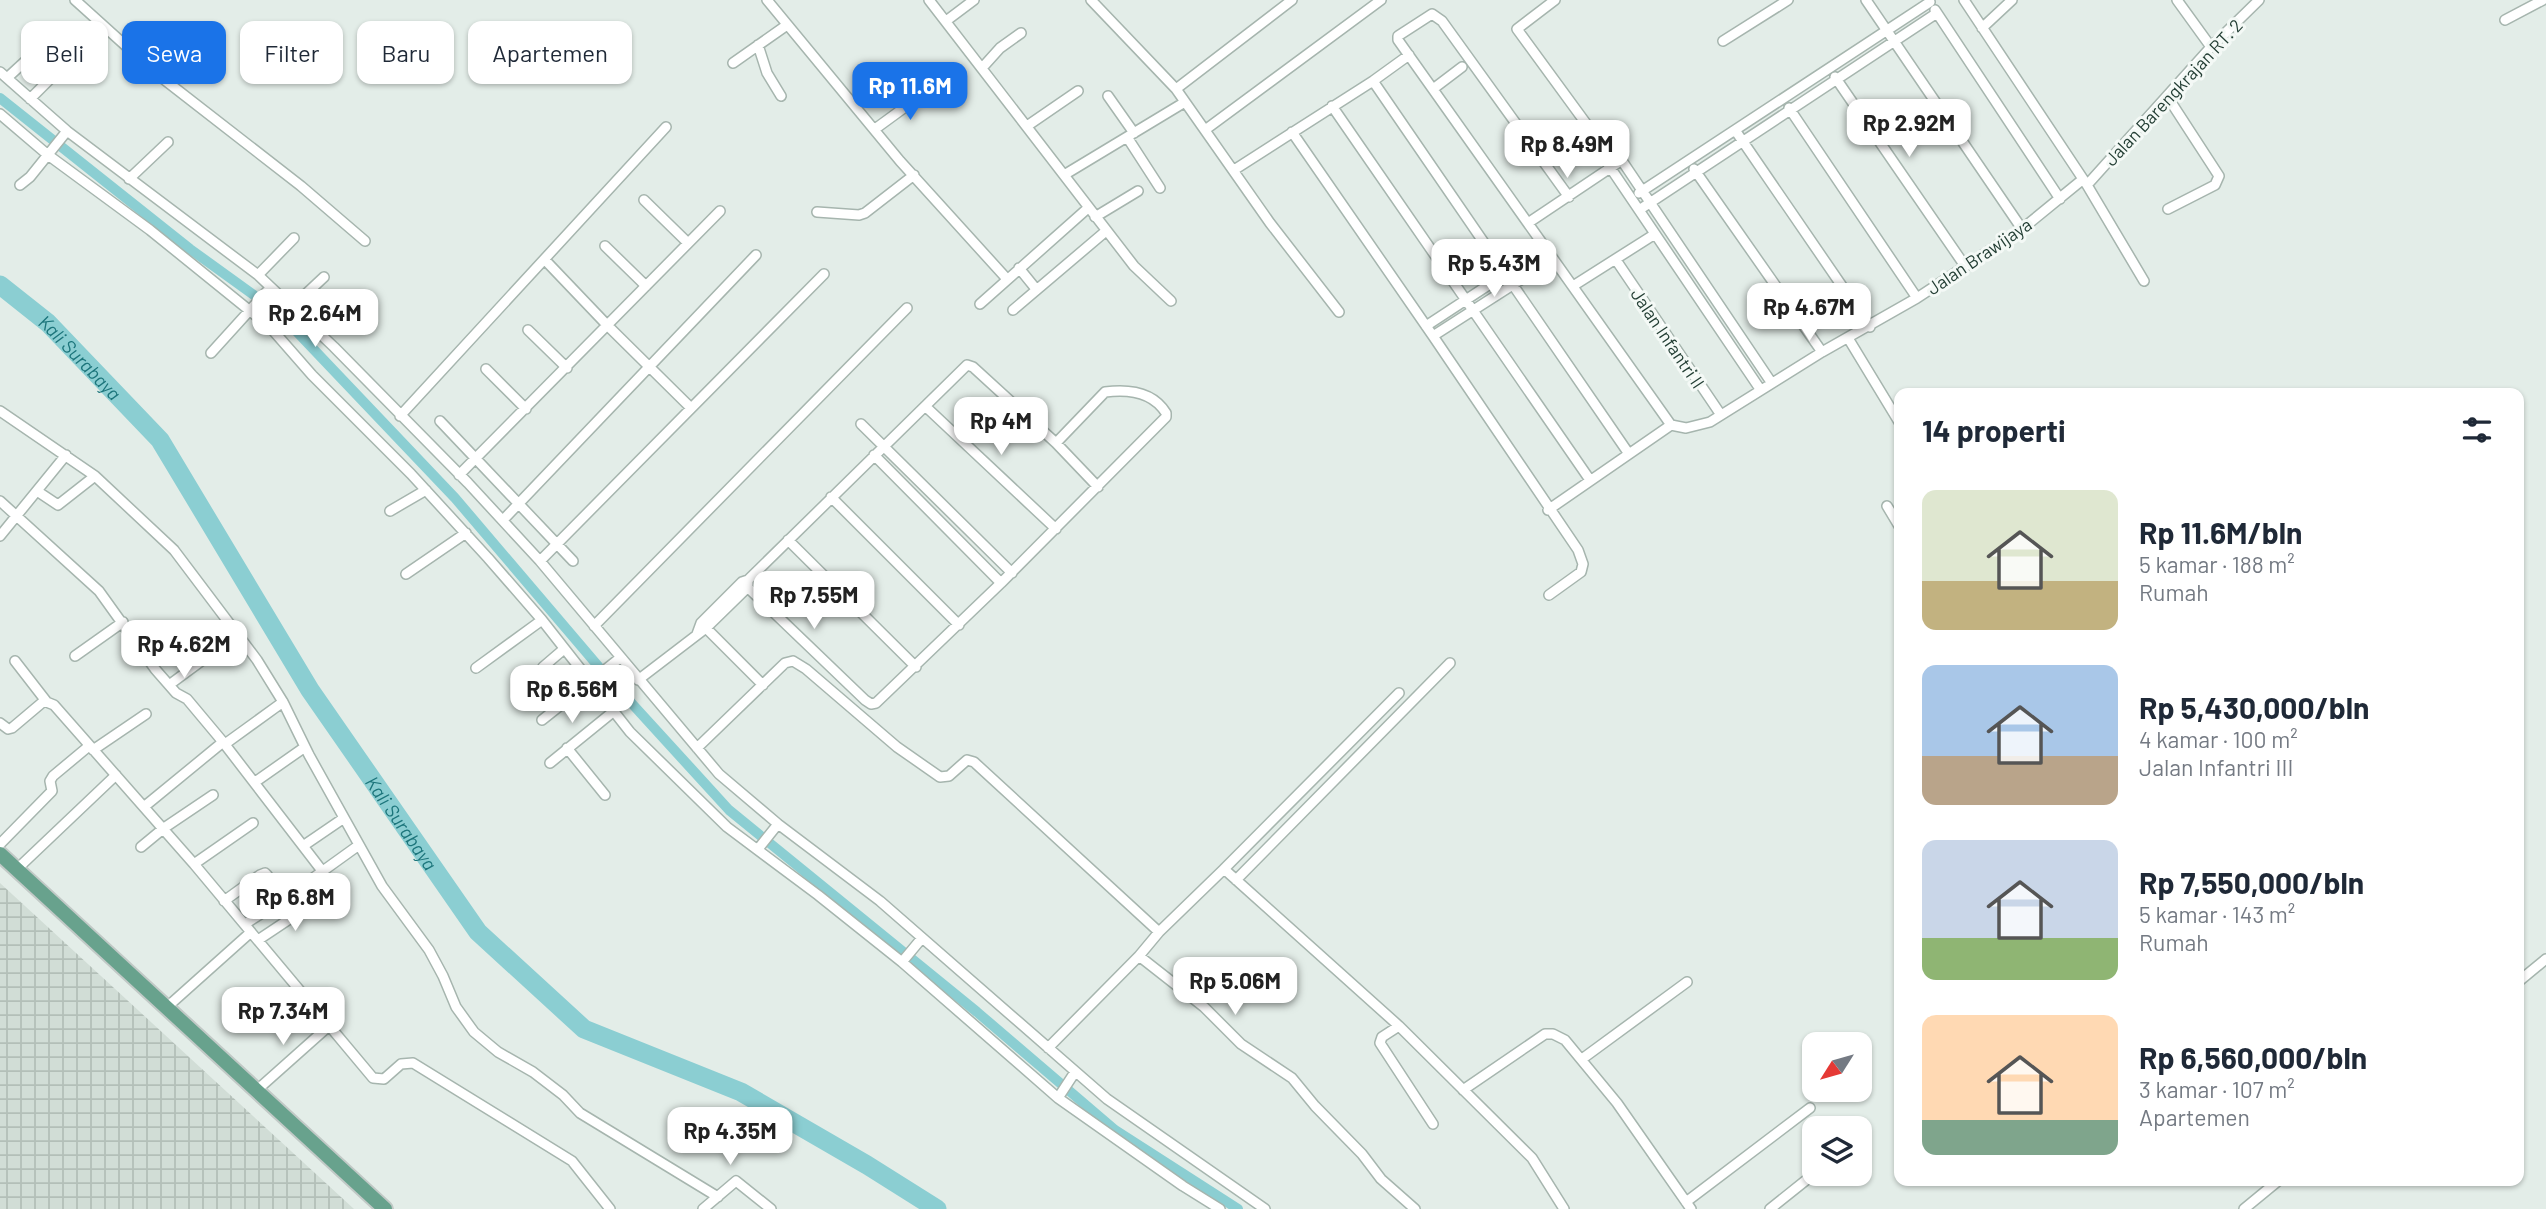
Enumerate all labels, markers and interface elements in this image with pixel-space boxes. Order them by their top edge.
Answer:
street label: Jalan Barengkrajan RT. 2 [2099,14,2247,170]
chip: Beli [21,21,108,84]
chip: Sewa [122,21,226,84]
chip: Filter [240,21,343,84]
chip: Baru [357,21,454,84]
chip: Apartemen [468,21,632,84]
pin: Rp 11.6M [838,62,982,122]
text: Rp 11.6M [868,71,952,99]
pin: Rp 2.92M [1837,100,1981,159]
text: Rp 2.92M [1863,108,1955,136]
pin: Rp 8.49M [1495,120,1639,180]
text: Rp 8.49M [1520,129,1614,157]
street label: Jalan Brawijaya [1922,213,2036,299]
pin: Rp 5.43M [1422,240,1566,299]
text: Rp 5.43M [1447,248,1541,276]
street label: Jalan Infantri II [1626,284,1710,392]
pin: Rp 4.67M [1737,284,1881,343]
pin: Rp 2.64M [243,290,387,349]
text: Rp 4.67M [1763,292,1855,320]
text: Rp 2.64M [268,298,362,326]
water label: Kali Surabaya [35,309,126,404]
pin: Rp 4M [952,398,1050,457]
text: Rp 4M [970,406,1032,434]
icon: filters [2458,411,2496,449]
text: 14 properti [1922,412,2066,448]
text: Rp 11.6M/bln [2139,514,2302,550]
icon: home [1978,518,2062,602]
text: 5 kamar · 188 m² [2139,550,2295,578]
pin: Rp 7.55M [742,572,886,631]
text: Rumah [2139,578,2209,606]
text: Rp 7.55M [769,580,859,608]
pin: Rp 4.62M [112,620,256,680]
text: Rp 4.62M [137,629,231,657]
pin: Rp 6.56M [500,666,644,725]
text: Rp 6.56M [526,674,618,702]
text: Rp 5,430,000/bln [2139,689,2369,725]
icon: home [1978,693,2062,777]
text: 4 kamar · 100 m² [2139,725,2298,753]
text: Jalan Infantri III [2139,753,2293,781]
water label: Kali Surabaya [361,771,443,874]
text: Rp 7,550,000/bln [2139,864,2364,900]
icon: home [1978,868,2062,952]
pin: Rp 6.8M [230,874,360,933]
text: Rp 6.8M [255,882,335,910]
text: 5 kamar · 143 m² [2139,900,2295,928]
text: Rumah [2139,928,2209,956]
pin: Rp 5.06M [1163,958,1307,1017]
text: Rp 5.06M [1189,966,1281,994]
pin: Rp 7.34M [211,988,355,1047]
text: Rp 7.34M [238,996,328,1024]
north arrow [1802,1032,1872,1102]
map controls [1802,1032,1872,1186]
text: Rp 6,560,000/bln [2139,1039,2367,1075]
icon: home [1978,1043,2062,1127]
text: 3 kamar · 107 m² [2139,1075,2295,1103]
text: Apartemen [2139,1103,2250,1131]
pin: Rp 4.35M [658,1108,802,1167]
text: Rp 4.35M [683,1116,777,1144]
button: layers [1802,1116,1872,1186]

